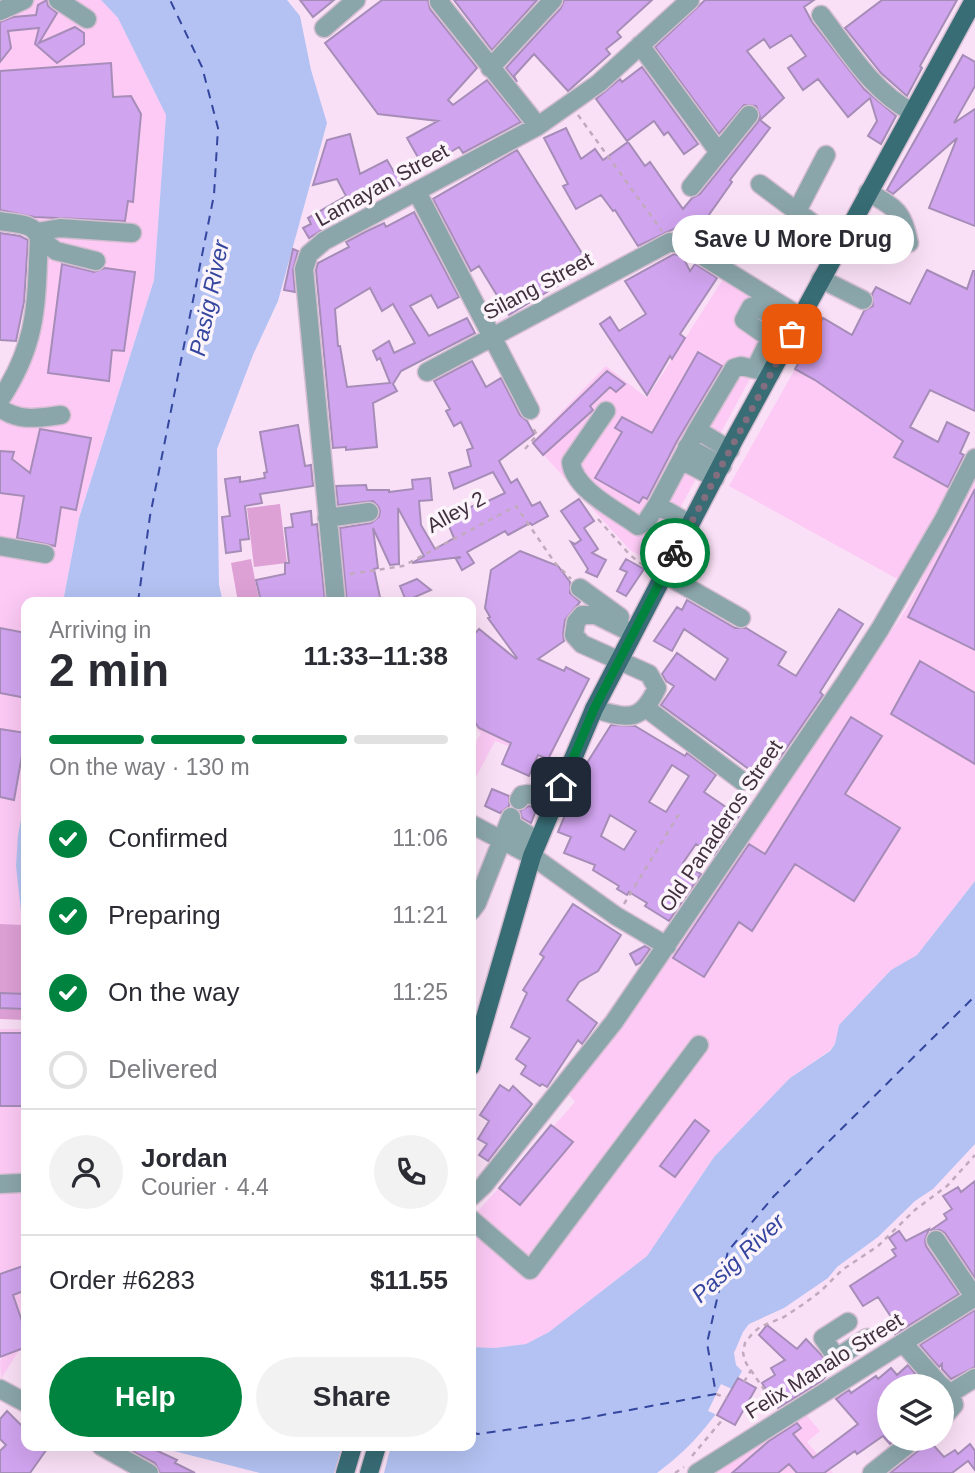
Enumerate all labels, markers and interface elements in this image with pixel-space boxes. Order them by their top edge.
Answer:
street label: Lamayan Street [311,138,452,231]
callout: Save U More Drug [671,215,913,264]
text: Save U More Drug [694,226,892,252]
water label: Pasig River [184,236,234,358]
street label: Silang Street [479,247,596,324]
pin [762,304,822,364]
icon: bag [773,315,811,353]
street label: Alley 2 [423,486,489,537]
courier [640,518,710,588]
icon: bike [656,534,694,572]
text: Arriving in [49,617,151,643]
text: 11:33–11:38 [303,641,448,671]
text: 2 min [49,644,169,696]
street label: Old Panaderos Street [655,735,787,916]
text: On the way · 130 m [49,754,250,780]
pin [531,757,591,817]
icon: home [542,768,580,806]
icon: check [49,820,87,858]
text: Confirmed [108,823,228,853]
text: 11:06 [392,825,448,851]
icon: check [49,897,87,935]
text: Preparing [108,900,221,930]
text: 11:21 [392,902,448,928]
icon: check [49,974,87,1012]
text: On the way [108,977,240,1007]
text: 11:25 [392,979,448,1005]
text: Delivered [108,1054,218,1084]
button: person [49,1135,123,1209]
button: phone [374,1135,448,1209]
text: Jordan [141,1143,228,1173]
text: Courier · 4.4 [141,1174,269,1200]
water label: Pasig River [686,1207,791,1308]
text: Order #6283 [49,1265,195,1295]
text: $11.55 [370,1265,448,1295]
street label: Felix Manalo Street [741,1308,907,1423]
button: Help [49,1357,242,1437]
button: Share [256,1357,448,1437]
map controls [877,1374,954,1451]
button: layers [877,1374,954,1451]

